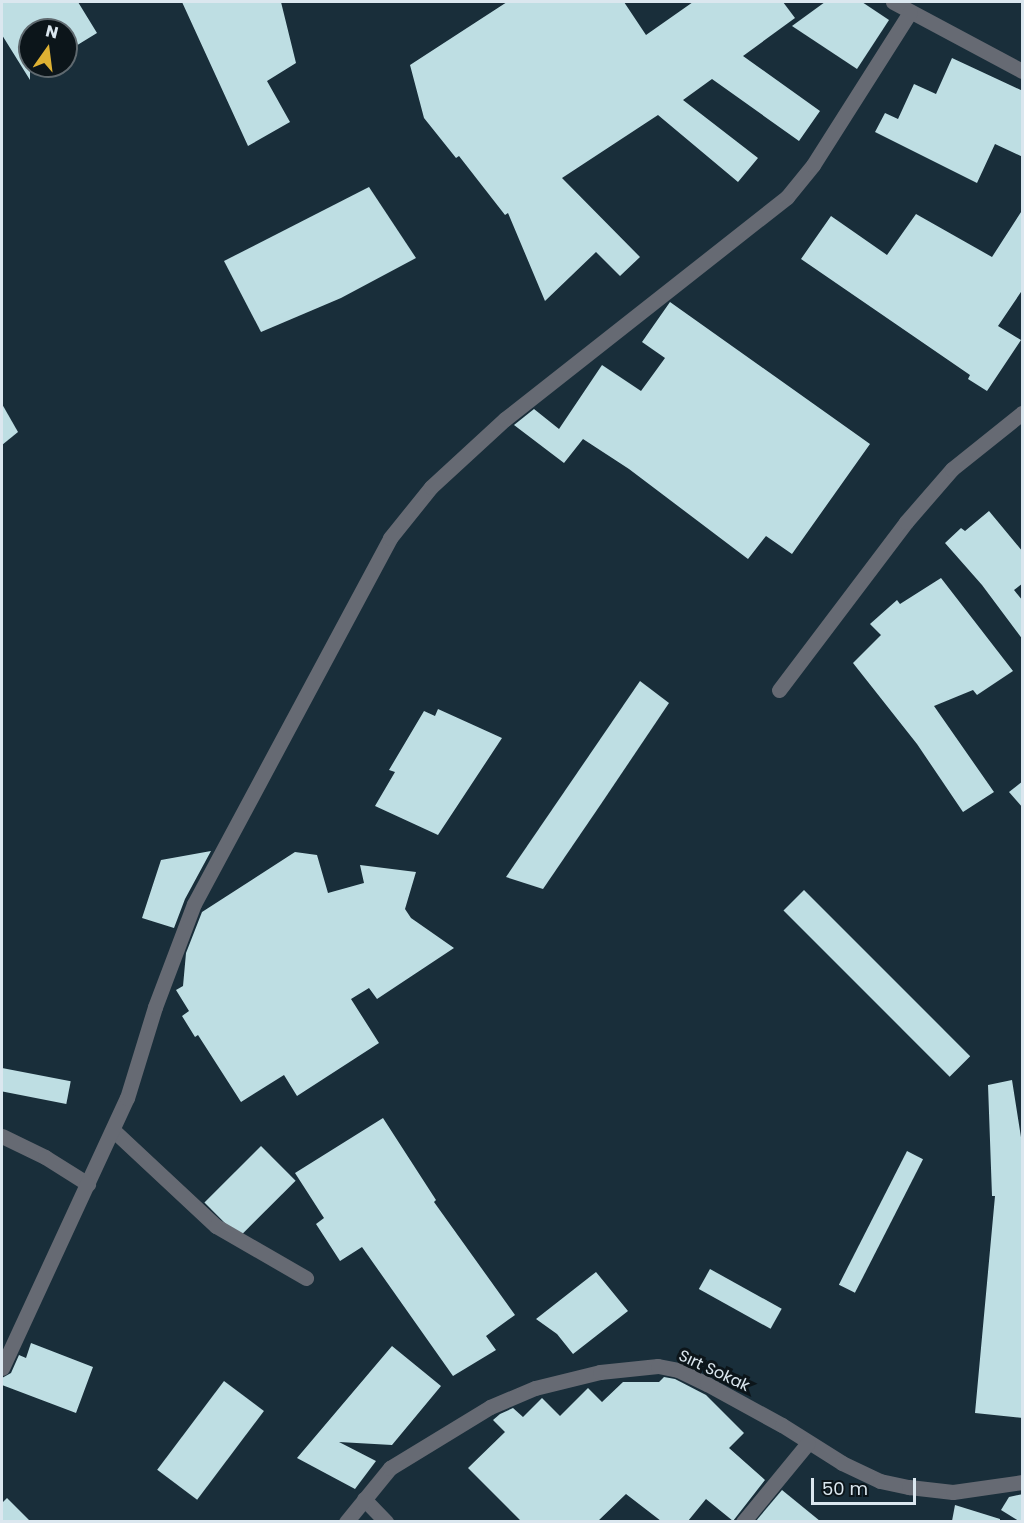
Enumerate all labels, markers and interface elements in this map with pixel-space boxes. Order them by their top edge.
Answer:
north arrow [18,18,78,78]
text: N [43,19,61,45]
street label: Sırt Sokak [675,1346,753,1396]
scale bar [814,1466,919,1504]
text: 50 m [822,1476,868,1501]

